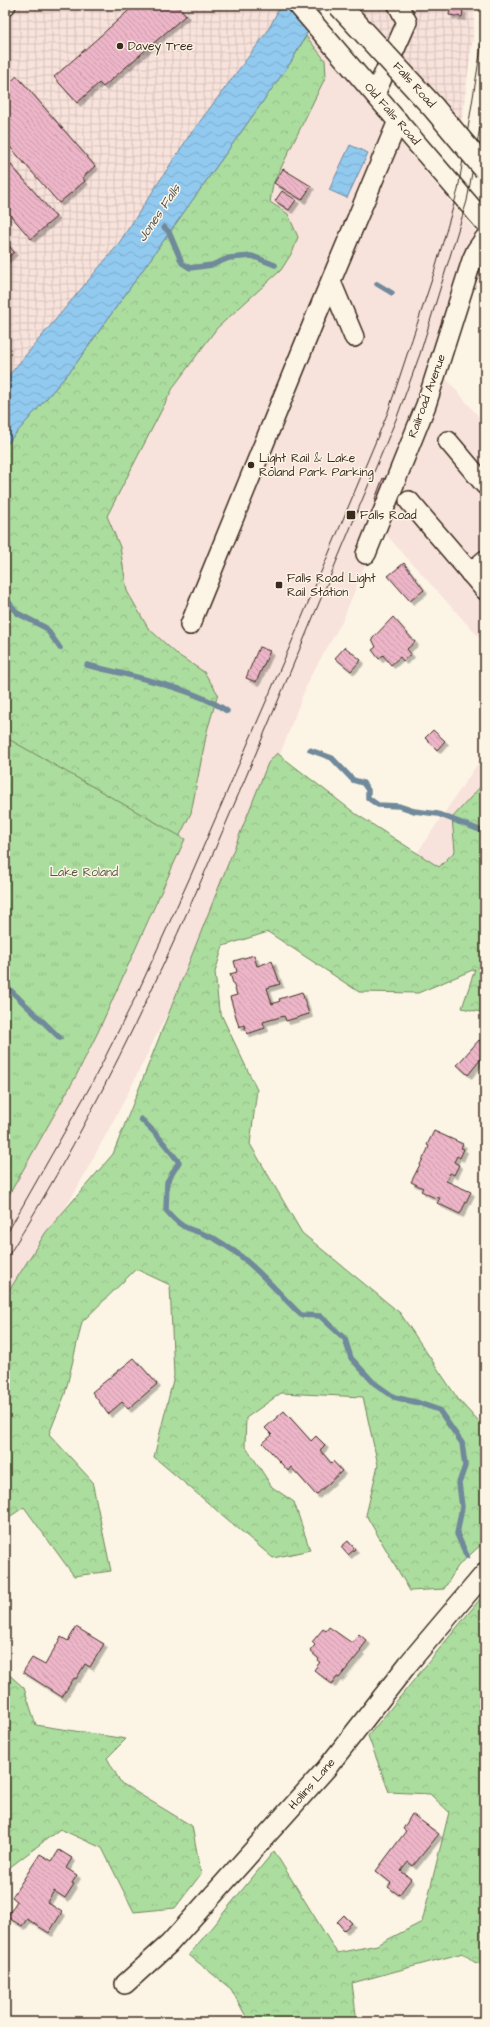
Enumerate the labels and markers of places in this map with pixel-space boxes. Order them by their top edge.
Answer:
place label: Davey Tree [128,38,194,56]
marker: Davey Tree [115,41,125,51]
place label: Light Rail & Lake Roland Park Parking [259,450,374,482]
marker: Light Rail & Lake Roland Park Parking [246,460,256,470]
place label: Falls Road [360,507,417,524]
marker: Falls Road [345,509,357,521]
place label: Falls Road Light Rail Station [287,570,376,601]
marker: Falls Road Light Rail Station [274,580,284,590]

